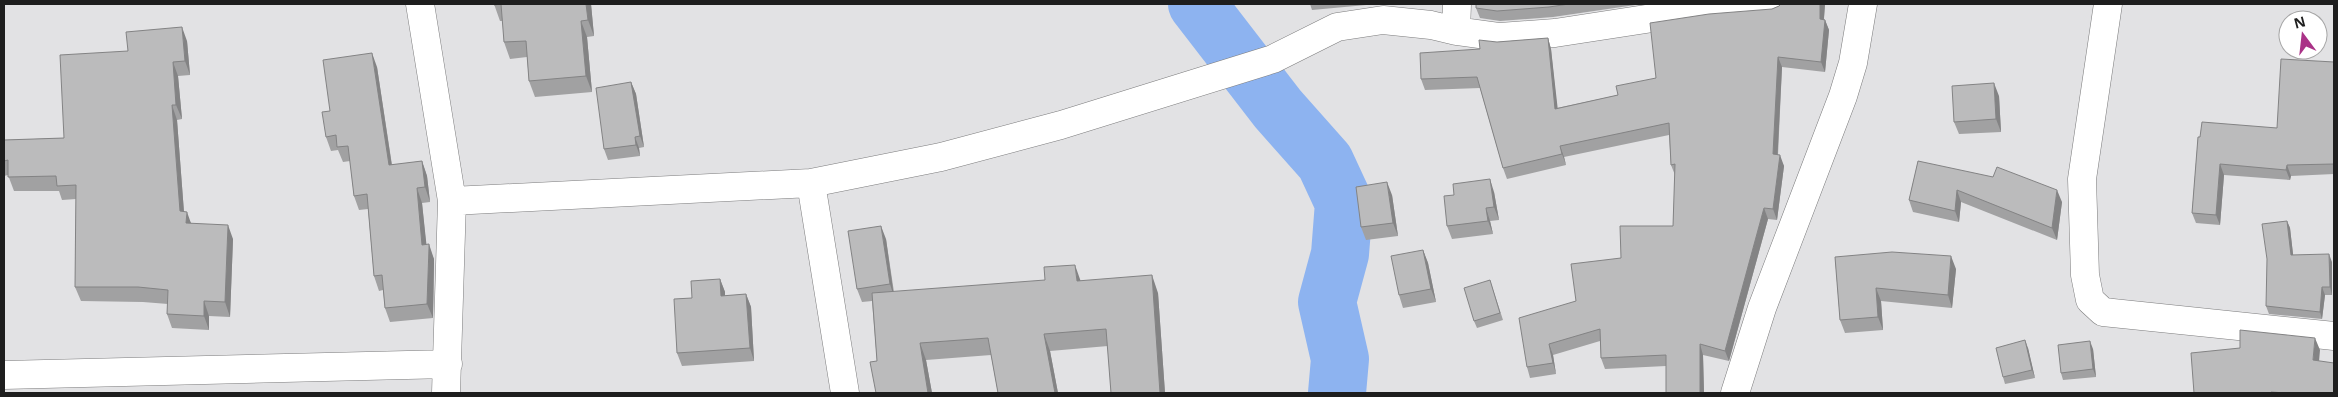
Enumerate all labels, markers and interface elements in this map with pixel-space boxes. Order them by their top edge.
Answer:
north arrow [2278,10,2328,60]
text: N [2292,11,2307,33]

